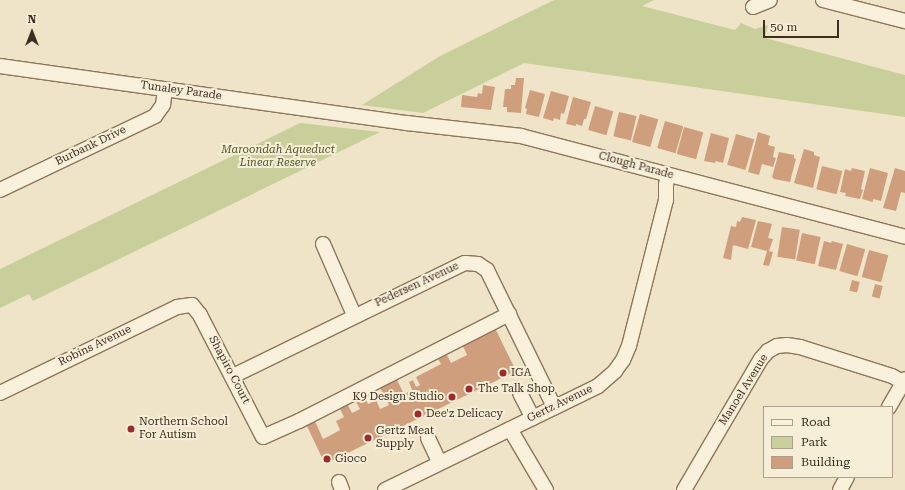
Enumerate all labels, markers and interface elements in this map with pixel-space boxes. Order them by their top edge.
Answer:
north arrow [12,12,52,52]
scale bar [765,12,841,38]
text: N [28,13,36,26]
text: 50 m [770,20,797,34]
street label: Tunaley Parade [140,79,222,103]
street label: Burbank Drive [54,123,128,169]
park label: Maroondah Aqueduct Linear Reserve [221,144,335,170]
street label: Clough Parade [597,150,675,182]
street label: Pedersen Avenue [373,260,461,310]
street label: Robins Avenue [56,323,134,369]
street label: Shapiro Court [206,334,252,406]
street label: Manoel Avenue [717,352,771,428]
place label: IGA [511,366,531,380]
marker: IGA [498,368,508,378]
place label: The Talk Shop [478,382,555,396]
street label: Gertz Avenue [525,382,595,426]
marker: The Talk Shop [463,383,475,395]
place label: K9 Design Studio [353,390,444,404]
marker: K9 Design Studio [447,392,457,402]
legend [763,406,893,478]
place label: Dee'z Delicacy [426,407,503,421]
marker: Dee'z Delicacy [413,409,423,419]
text: Road [801,415,830,429]
place label: Northern School For Autism [139,416,228,442]
marker: Northern School For Autism [126,424,136,434]
place label: Gertz Meat Supply [376,425,434,451]
marker: Gertz Meat Supply [363,433,373,443]
text: Park [801,435,827,449]
place label: Gioco [335,452,367,466]
marker: Gioco [322,454,332,464]
text: Building [801,455,850,469]

